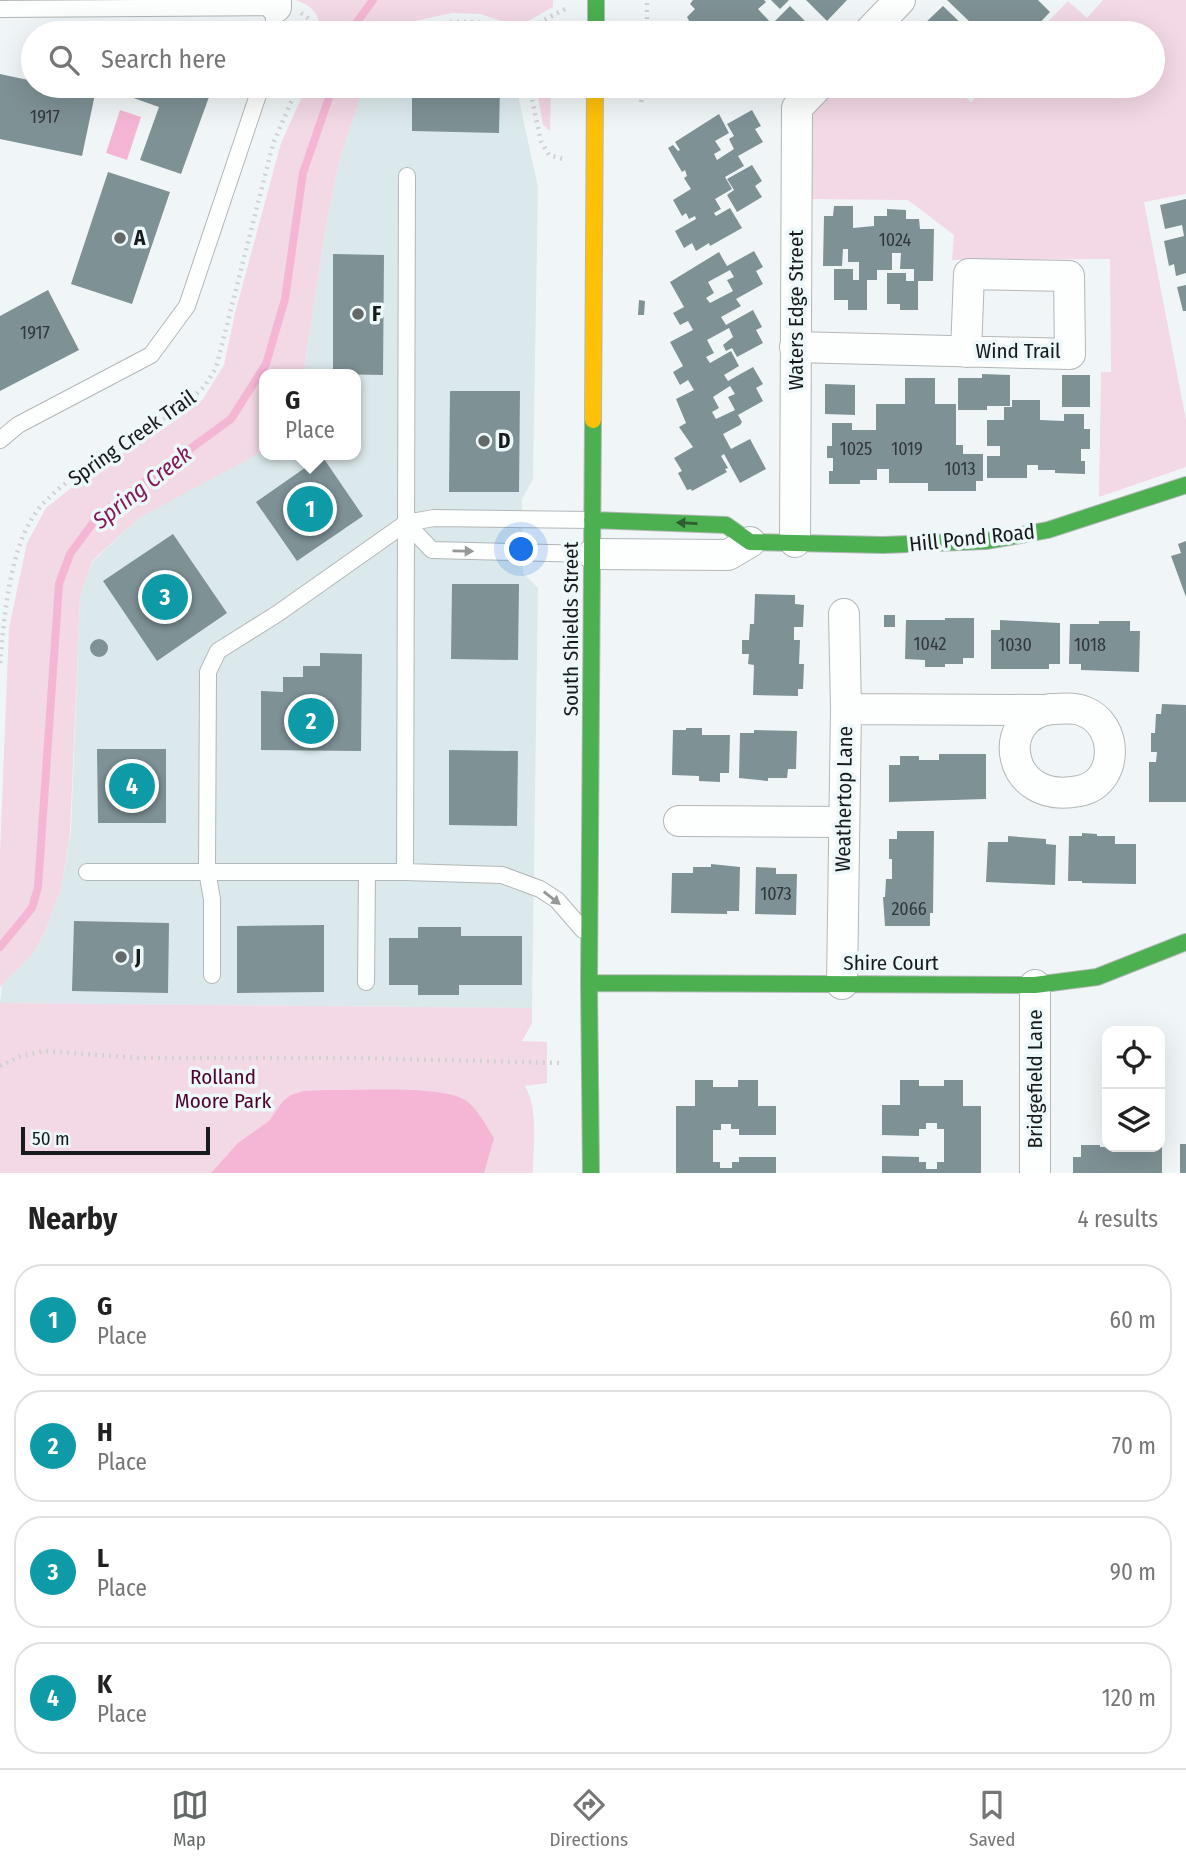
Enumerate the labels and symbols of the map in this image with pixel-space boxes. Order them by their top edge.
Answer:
house number: 1917 [30,106,60,128]
place label: A [133,225,146,251]
house number: 1024 [879,229,912,251]
marker: A [112,230,128,246]
street label: Waters Edge Street [783,230,809,390]
place label: F [372,301,382,327]
marker: F [350,306,366,322]
house number: 1917 [20,322,50,344]
street label: Wind Trail [975,338,1061,364]
street label: Spring Creek Trail [64,385,200,491]
place label: D [498,428,511,454]
marker: D [476,433,492,449]
house number: 1025 [840,438,872,460]
house number: 1019 [891,438,923,460]
water label: Spring Creek [87,440,197,534]
house number: 1013 [944,458,976,480]
pin: 1 [287,483,333,535]
one-way arrow [676,518,698,529]
street label: Hill Pond Road [908,518,1036,558]
your location [504,532,538,566]
street label: South Shields Street [558,542,584,716]
one-way arrow [452,545,474,557]
pin: 3 [142,571,188,623]
house number: 1042 [914,633,946,655]
house number: 1030 [998,634,1032,656]
house number: 1018 [1074,634,1106,656]
pin: 2 [288,695,334,747]
street label: Weathertop Lane [830,726,858,872]
pin: 4 [109,760,155,812]
house number: 1073 [760,883,792,905]
one-way arrow [543,891,561,905]
house number: 2066 [891,898,927,920]
place label: J [134,944,141,970]
marker: J [113,949,129,965]
street label: Shire Court [843,950,939,976]
street label: Bridgefield Lane [1022,1009,1048,1149]
park label: Rolland Moore Park [175,1064,271,1114]
scale bar [21,1124,210,1156]

